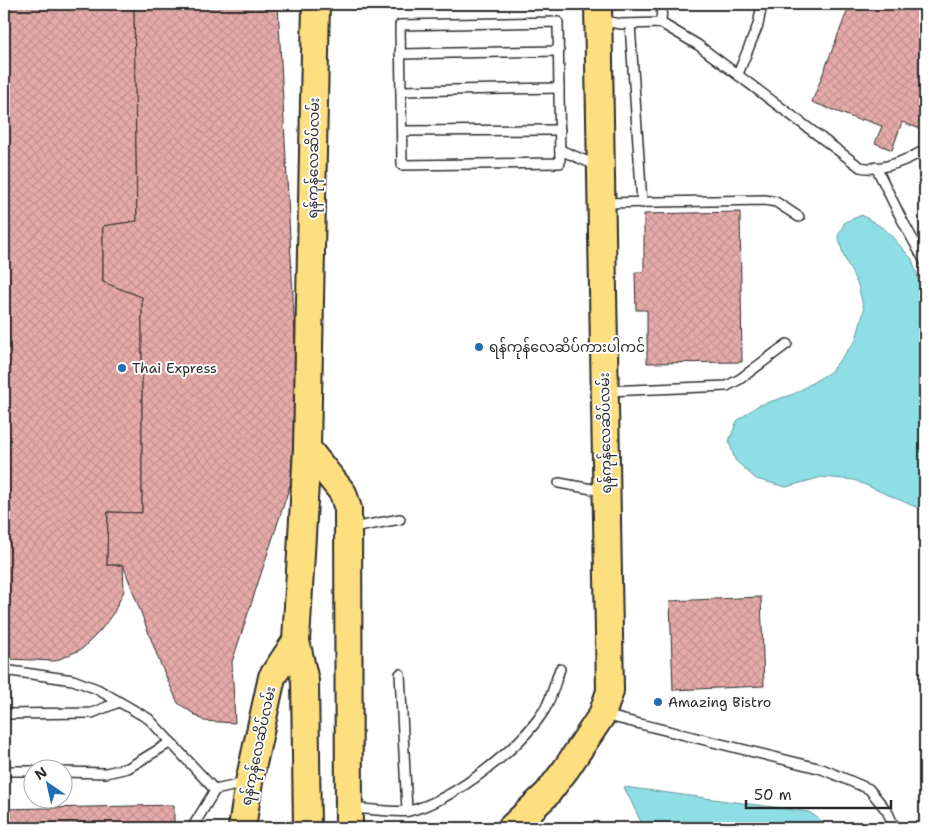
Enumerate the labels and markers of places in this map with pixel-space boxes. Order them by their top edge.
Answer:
place label: ရန်ကုန်လေဆိပ်ကားပါကင် [489,337,645,359]
marker: ရန်ကုန်လေဆိပ်ကားပါကင် [473,341,485,353]
place label: Thai Express [132,359,217,377]
marker: Thai Express [116,362,128,374]
place label: Amazing Bistro [668,693,771,711]
marker: Amazing Bistro [652,696,664,708]

